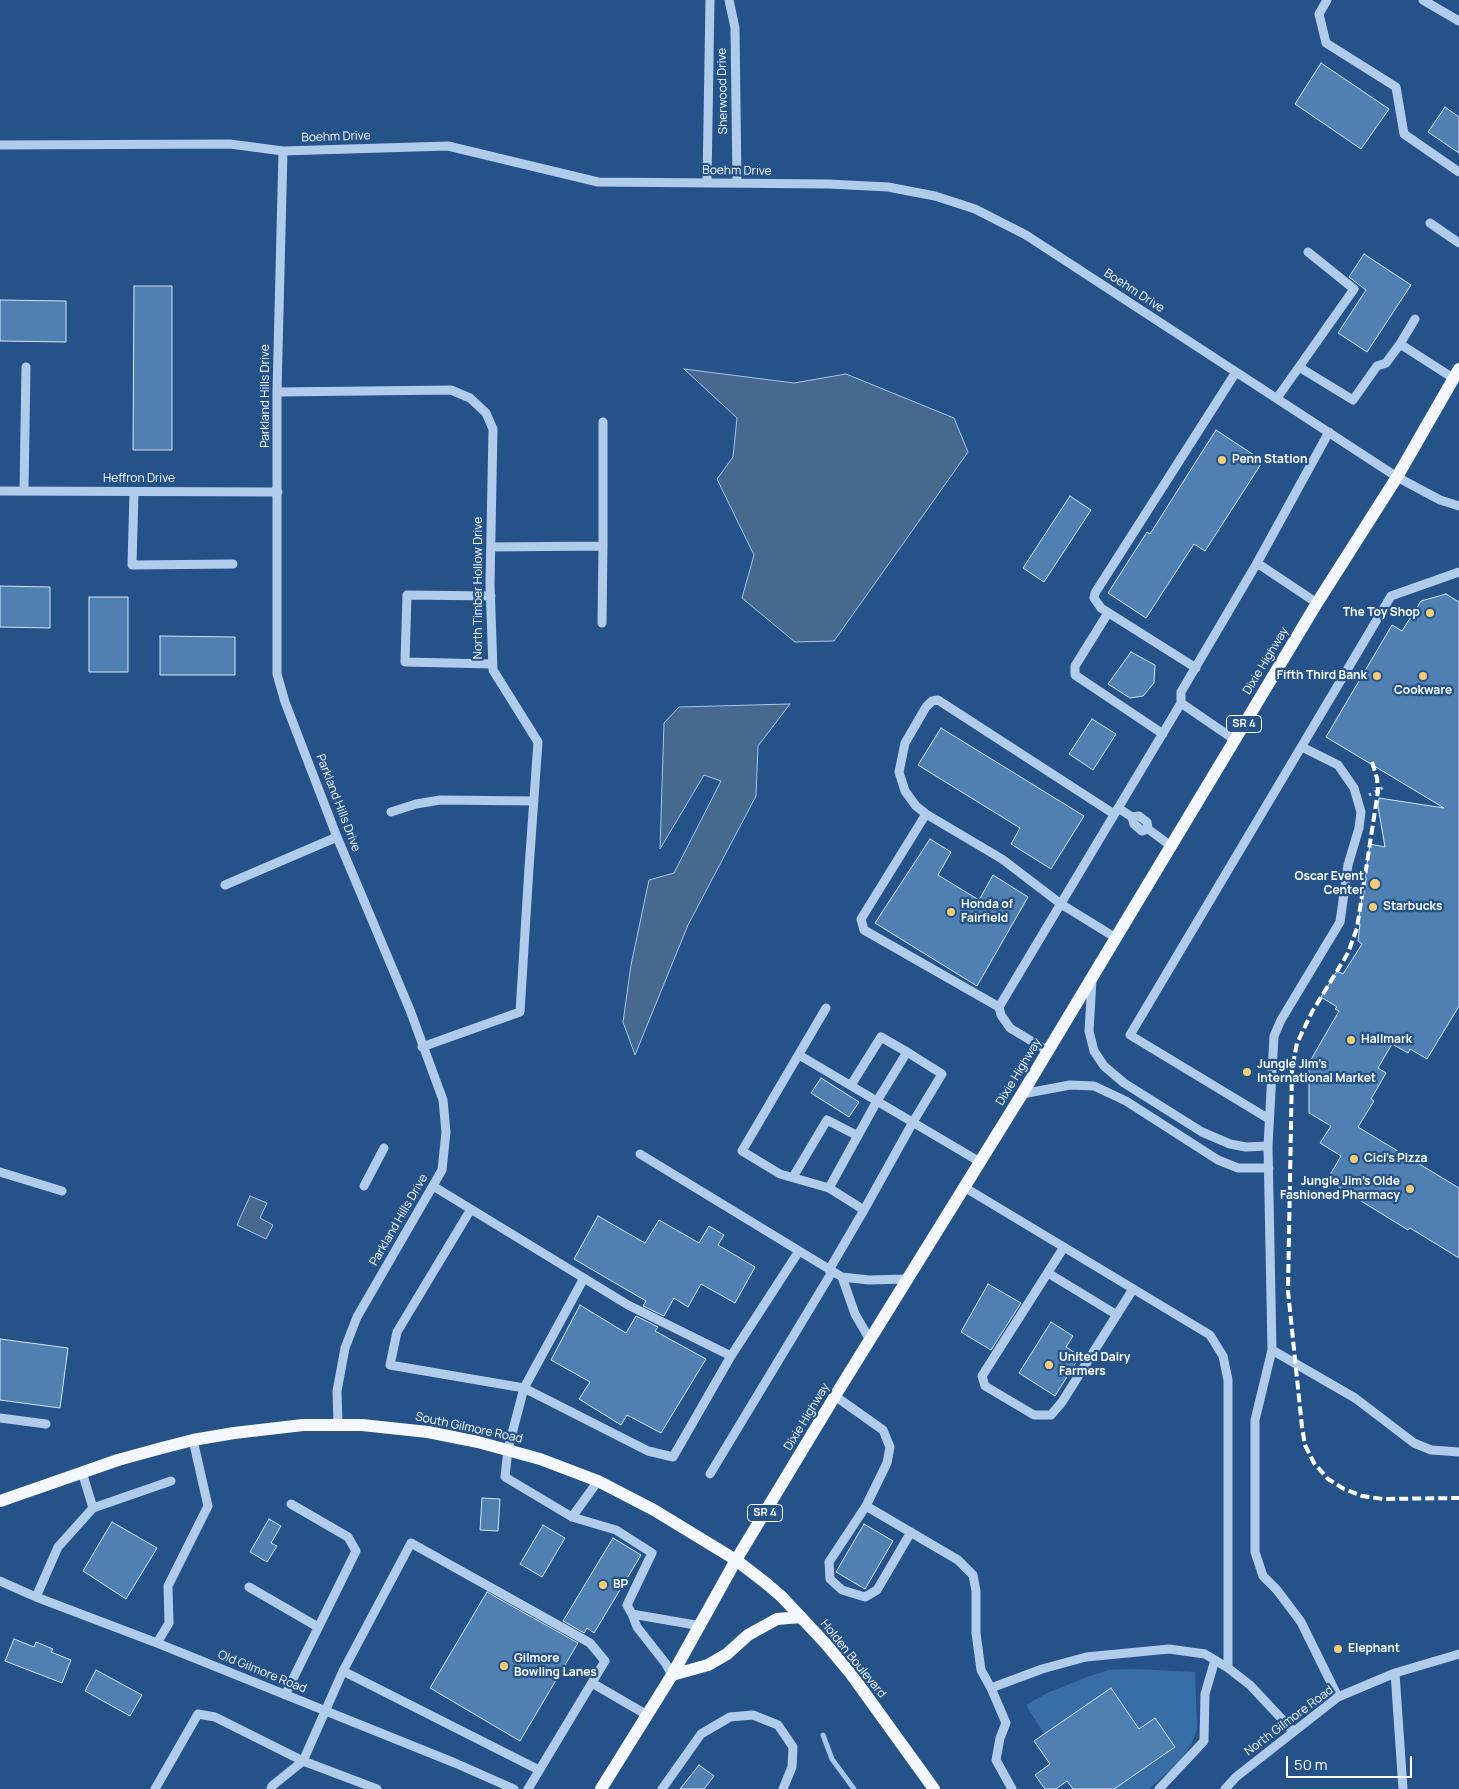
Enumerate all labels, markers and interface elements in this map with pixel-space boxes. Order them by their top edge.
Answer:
street label: Sherwood Drive [715,48,731,134]
street label: Boehm Drive [301,129,371,145]
street label: Boehm Drive [702,163,772,179]
street label: Boehm Drive [1101,266,1167,316]
street label: Parkland Hills Drive [259,344,273,448]
place label: Penn Station [1232,453,1307,467]
marker: Penn Station [1216,454,1228,466]
street label: Heffron Drive [103,472,175,486]
street label: North Timber Hollow Drive [472,517,486,659]
place label: The Toy Shop [1343,606,1420,620]
marker: The Toy Shop [1424,607,1436,619]
street label: Dixie Highway [1240,625,1292,697]
place label: Fifth Third Bank [1277,669,1367,683]
marker: Fifth Third Bank [1371,670,1383,682]
marker: Cookware [1417,670,1429,682]
place label: Cookware [1394,684,1452,698]
road number: SR 4 [1226,716,1262,732]
street label: Parkland Hills Drive [313,752,363,854]
place label: Oscar Event Center [1294,870,1364,898]
marker: Oscar Event Center [1368,877,1382,891]
place label: Honda of Fairfield [961,898,1013,926]
place label: Starbucks [1383,900,1442,914]
marker: Starbucks [1367,901,1379,913]
marker: Honda of Fairfield [945,906,957,918]
place label: Hallmark [1361,1033,1412,1047]
marker: Hallmark [1345,1034,1357,1046]
street label: Dixie Highway [993,1036,1045,1108]
place label: Jungle Jim’s International Market [1257,1058,1376,1086]
marker: Jungle Jim’s International Market [1241,1066,1253,1078]
place label: Cici’s Pizza [1364,1152,1427,1166]
marker: Cici’s Pizza [1348,1153,1360,1165]
street label: Parkland Hills Drive [367,1172,431,1268]
place label: Jungle Jim’s Olde Fashioned Pharmacy [1280,1175,1400,1203]
marker: Jungle Jim’s Olde Fashioned Pharmacy [1404,1183,1416,1195]
place label: United Dairy Farmers [1059,1351,1130,1379]
marker: United Dairy Farmers [1043,1359,1055,1371]
street label: Dixie Highway [781,1381,833,1453]
street label: South Gilmore Road [414,1410,524,1446]
road number: SR 4 [748,1505,782,1522]
place label: BP [613,1578,628,1592]
marker: BP [597,1579,609,1591]
street label: Holden Boulevard [817,1617,889,1701]
place label: Elephant [1348,1642,1400,1656]
marker: Elephant [1332,1643,1344,1655]
street label: Old Gilmore Road [216,1648,308,1696]
place label: Gilmore Bowling Lanes [514,1652,597,1680]
marker: Gilmore Bowling Lanes [498,1660,510,1672]
street label: North Gilmore Road [1242,1683,1336,1759]
scale bar [1289,1746,1415,1778]
text: 50 m [1294,1754,1328,1775]

